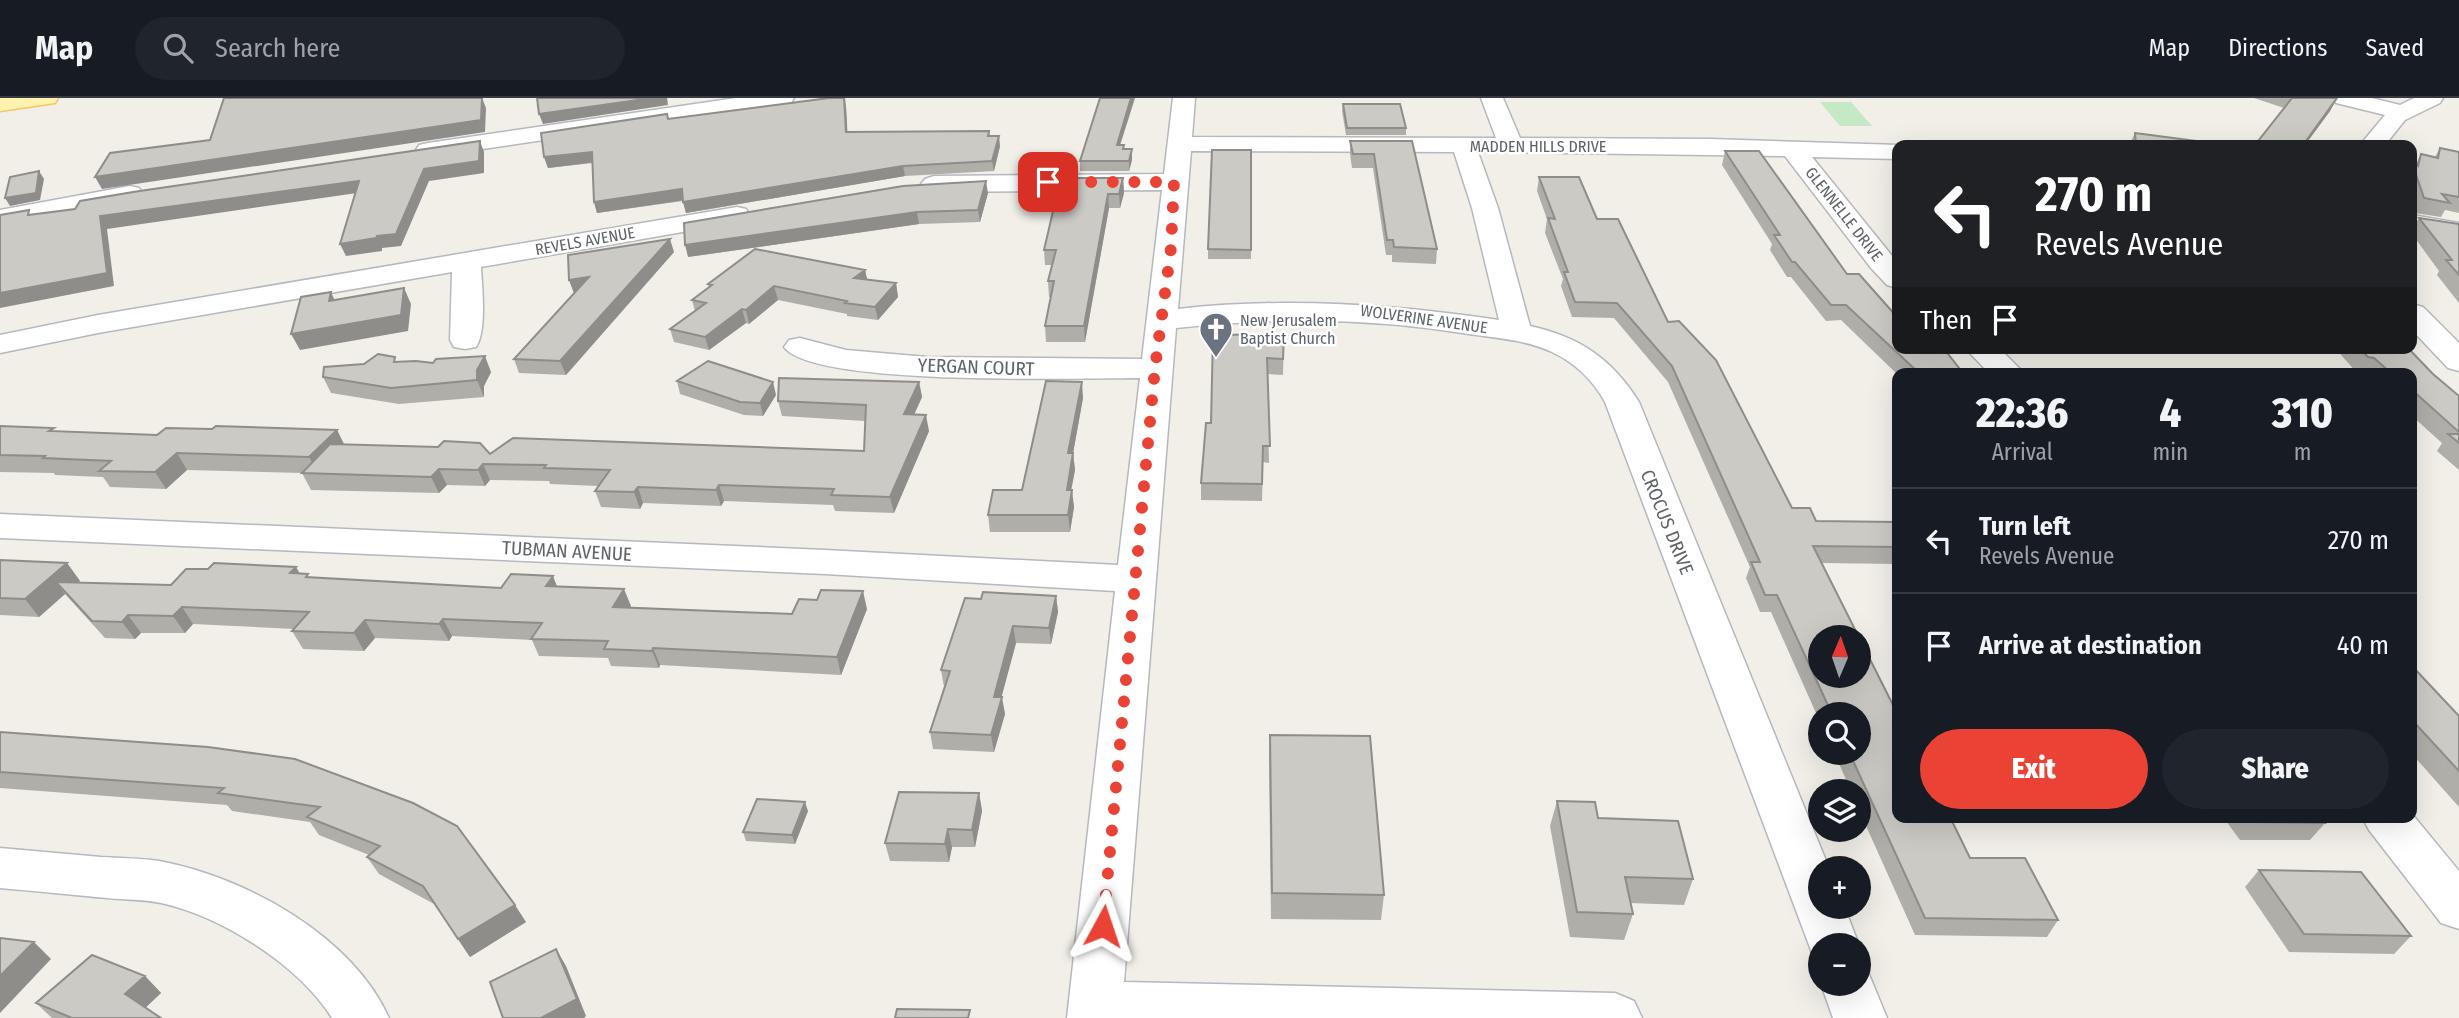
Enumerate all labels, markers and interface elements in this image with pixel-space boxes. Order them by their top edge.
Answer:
search box [135,17,625,80]
text: Map [35,28,93,68]
icon: search [159,29,197,67]
text: Search here [215,33,340,64]
text: Map [2149,34,2190,62]
text: Directions [2228,34,2327,62]
text: Saved [2365,34,2424,62]
street label: MADDEN HILLS DRIVE [1470,137,1606,156]
pin [1018,152,1078,212]
icon: arrive [1029,163,1067,201]
street label: GLENNELLE DRIVE [1801,163,1887,265]
text: 270 m [2035,165,2152,224]
icon: left [1920,168,2011,259]
street label: REVELS AVENUE [534,223,636,259]
text: Revels Avenue [2035,225,2223,263]
street label: WOLVERINE AVENUE [1359,301,1489,337]
icon: arrive [1986,301,2024,339]
text: Then [1920,305,1972,336]
church icon: New Jerusalem Baptist Church [1197,310,1235,359]
place label: New Jerusalem Baptist Church [1240,311,1337,348]
street label: YERGAN COURT [917,353,1035,381]
text: 22:36 [1976,388,2068,438]
text: 4 [2159,388,2181,438]
text: 310 [2272,388,2333,438]
text: Arrival [1992,438,2053,466]
text: min [2152,438,2188,466]
text: m [2294,438,2311,466]
street label: CROCUS DRIVE [1636,466,1699,578]
text: Turn left [1979,511,2071,542]
icon: left [1920,522,1958,560]
text: 270 m [2328,525,2389,556]
street label: TUBMAN AVENUE [502,536,632,566]
text: Revels Avenue [1979,542,2114,570]
north arrow [1808,625,1871,688]
map controls [1808,625,1871,996]
icon: arrive [1920,627,1958,665]
text: Arrive at destination [1979,630,2202,661]
text: 40 m [2337,630,2389,661]
button: search [1808,702,1871,765]
button: Exit [1920,729,2148,809]
button: Share [2162,729,2389,809]
button: layers [1808,779,1871,842]
button: + [1808,856,1871,919]
position arrow [1066,889,1140,963]
button: − [1808,933,1871,996]

